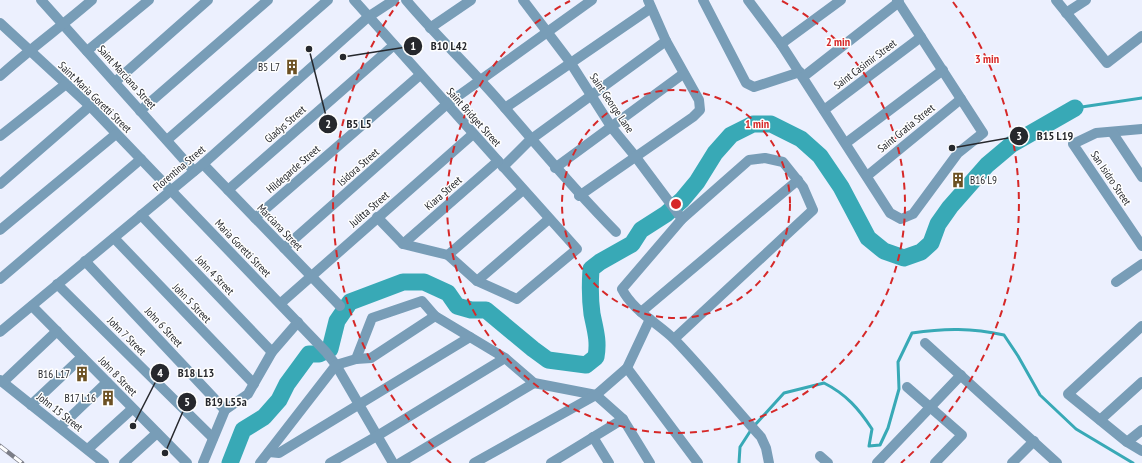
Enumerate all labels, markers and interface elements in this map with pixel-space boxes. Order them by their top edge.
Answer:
callout: B10 L42 [403,34,475,58]
text: 2 min [826,34,850,49]
street label: Saint Casimir Street [831,36,899,92]
text: 1 [410,38,416,53]
text: B10 L42 [431,38,467,53]
street label: Saint Marciana Street [95,42,159,112]
text: 3 min [975,51,999,66]
street label: Saint Maria Goretti Street [55,58,135,136]
building icon: B5 L7 [283,58,301,76]
place label: B5 L7 [258,60,280,74]
street label: Saint George Lane [587,70,637,136]
street label: Saint Bridget Street [444,85,504,149]
street label: Saint Gratia Street [875,101,937,155]
street label: Gladys Street [262,102,308,146]
callout: B5 L5 [318,112,379,136]
text: 2 [325,116,331,131]
text: B5 L5 [347,116,371,131]
text: 1 min [745,116,769,131]
callout: B15 L19 [1009,124,1081,148]
text: 3 [1016,128,1022,143]
text: B15 L19 [1037,128,1073,143]
street label: Florentina Street [150,142,208,194]
street label: Hildegarde Street [263,142,323,196]
street label: Isidora Street [334,145,382,189]
street label: San Isidro Street [1088,148,1134,208]
building icon: B16 L9 [949,171,967,189]
street label: Kiara Street [422,173,464,213]
place label: B16 L9 [970,173,997,187]
street label: Julitta Street [346,188,392,231]
centre of rings [669,197,683,211]
street label: Marciana Street [254,201,306,253]
street label: Maria Goretti Street [212,216,274,280]
street label: John 4 Street [192,252,237,298]
street label: John 5 Street [169,280,214,326]
street label: John 6 Street [141,303,186,350]
street label: John 7 Street [104,313,149,358]
street label: John 8 Street [95,353,140,399]
callout: B18 L13 [150,361,222,385]
building icon: B16 L17 [73,365,91,383]
text: 4 [157,365,163,380]
text: B18 L13 [178,365,214,380]
place label: B16 L17 [38,367,70,381]
street label: John 15 Street [33,389,86,434]
building icon: B17 L16 [99,389,117,407]
callout: B19 L55a [177,390,254,414]
place label: B17 L16 [65,391,96,405]
text: 5 [184,394,190,409]
text: B19 L55a [205,394,247,409]

